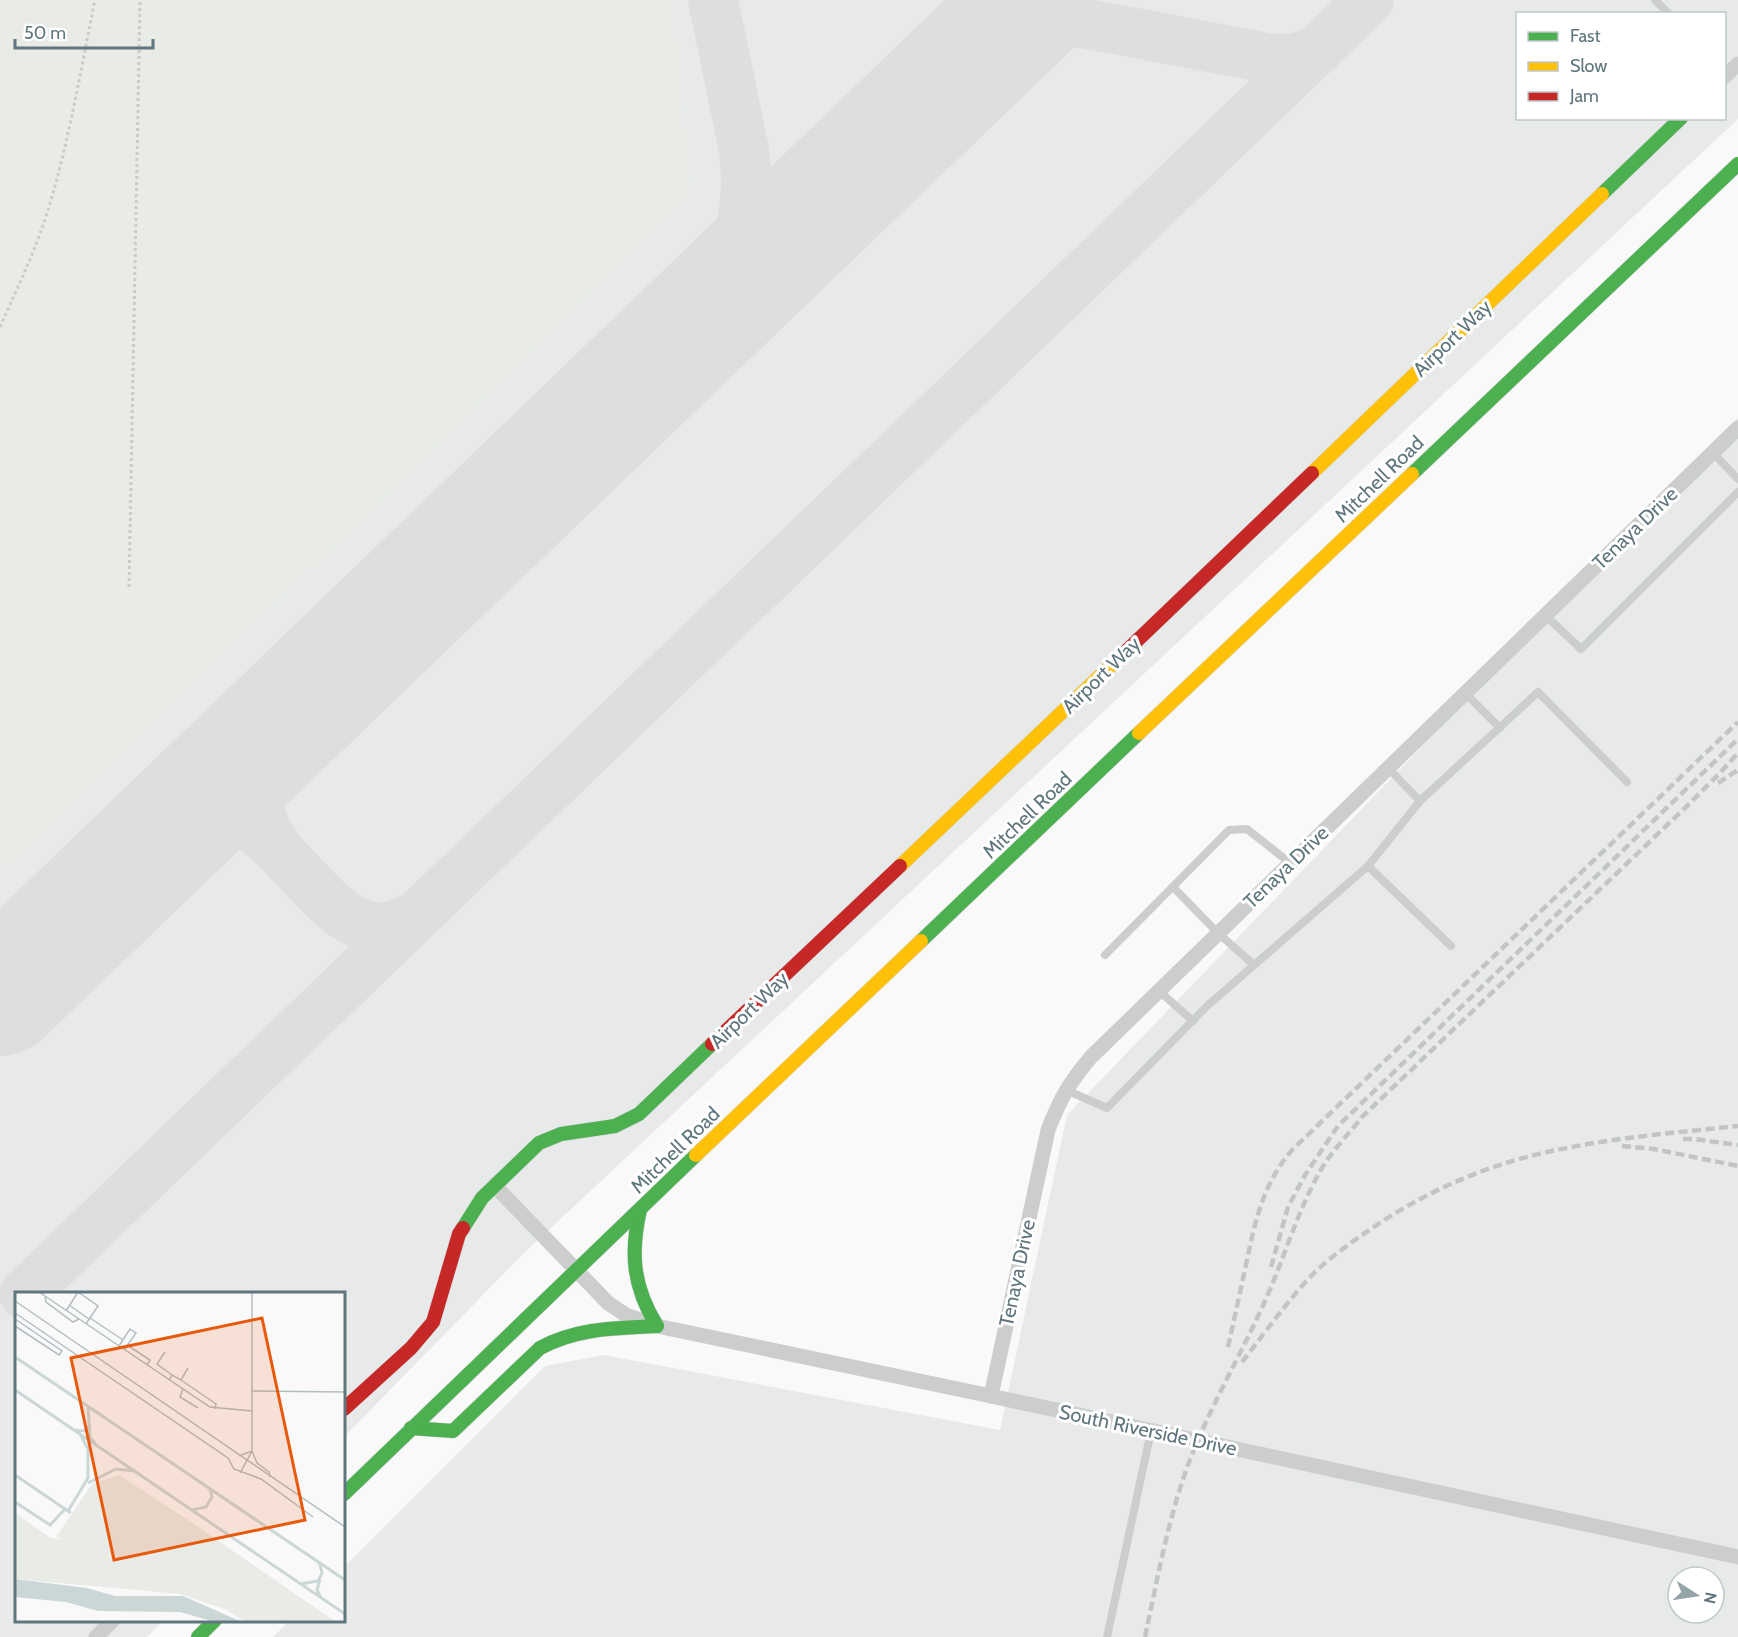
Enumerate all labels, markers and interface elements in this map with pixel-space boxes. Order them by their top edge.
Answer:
scale bar [15,12,153,50]
legend [1516,12,1726,120]
text: 50 m [24,22,66,44]
text: Fast [1570,25,1601,47]
text: Slow [1570,55,1607,77]
text: Jam [1569,85,1599,107]
street label: Airport Way [1408,295,1496,381]
street label: Mitchell Road [1330,431,1428,527]
street label: Tenaya Drive [1588,482,1682,574]
street label: Airport Way [1057,632,1145,718]
street label: Mitchell Road [978,767,1076,863]
street label: Tenaya Drive [1239,821,1333,913]
street label: Airport Way [705,967,793,1053]
street label: Mitchell Road [626,1102,724,1198]
street label: Tenaya Drive [994,1217,1040,1329]
inset map [15,1292,345,1622]
street label: South Riverside Drive [1057,1399,1239,1461]
north arrow [1666,1565,1726,1625]
text: N [1700,1591,1721,1606]

